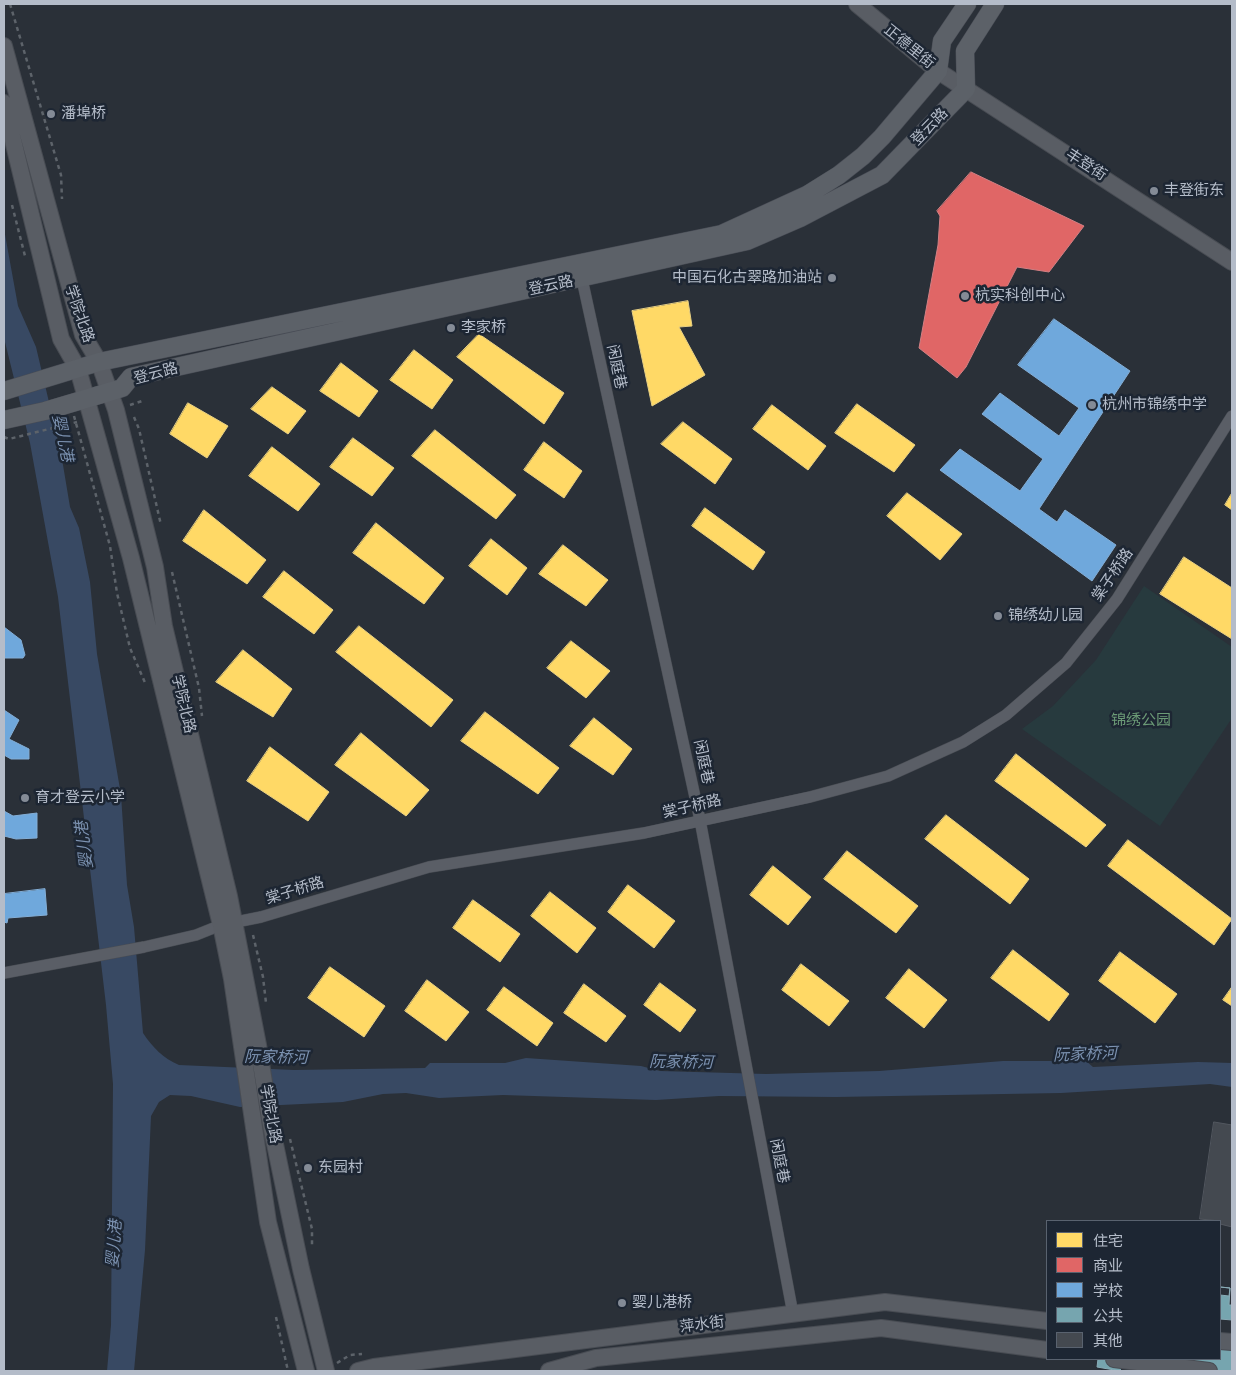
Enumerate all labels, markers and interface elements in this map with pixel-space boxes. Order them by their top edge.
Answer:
street label: 正德里街 [880,21,938,73]
place label: 潘埠桥 [61,105,106,123]
street label: 登云路 [908,105,952,149]
marker: 潘埠桥 [45,108,57,120]
street label: 丰登街 [1062,145,1110,185]
place label: 丰登街东 [1164,182,1224,200]
marker: 丰登街东 [1148,185,1160,197]
place label: 中国石化古翠路加油站 [672,269,822,287]
marker: 中国石化古翠路加油站 [826,272,838,284]
street label: 登云路 [527,273,575,299]
street label: 学院北路 [61,283,97,345]
place label: 杭实科创中心 [975,287,1065,305]
marker: 杭实科创中心 [959,290,971,302]
place label: 李家桥 [461,319,506,337]
marker: 李家桥 [445,322,457,334]
street label: 闲庭巷 [603,343,629,391]
street label: 登云路 [132,359,180,389]
place label: 杭州市锦绣中学 [1102,396,1207,414]
marker: 杭州市锦绣中学 [1086,399,1098,411]
water label: 婴儿港 [48,413,76,463]
street label: 棠子桥路 [1089,545,1137,605]
place label: 锦绣幼儿园 [1008,607,1083,625]
marker: 锦绣幼儿园 [992,610,1004,622]
street label: 学院北路 [167,673,199,735]
park label: 锦绣公园 [1111,712,1171,730]
street label: 闲庭巷 [690,738,716,786]
place label: 育才登云小学 [35,789,125,807]
street label: 棠子桥路 [661,791,723,823]
marker: 育才登云小学 [19,792,31,804]
water label: 婴儿港 [73,820,97,870]
street label: 棠子桥路 [264,874,326,908]
water label: 阮家桥河 [1053,1044,1117,1066]
water label: 阮家桥河 [244,1048,308,1068]
water label: 阮家桥河 [649,1053,713,1073]
street label: 学院北路 [256,1083,284,1145]
street label: 闲庭巷 [766,1137,792,1185]
place label: 东园村 [318,1159,363,1177]
marker: 东园村 [302,1162,314,1174]
water label: 婴儿港 [104,1219,126,1269]
legend [1046,1220,1221,1360]
text: 住宅 [1093,1230,1123,1251]
text: 商业 [1093,1255,1123,1276]
text: 学校 [1093,1280,1123,1301]
place label: 婴儿港桥 [632,1294,692,1312]
marker: 婴儿港桥 [616,1297,628,1309]
text: 公共 [1093,1305,1123,1326]
street label: 萍水街 [679,1313,725,1337]
text: 其他 [1093,1330,1123,1351]

